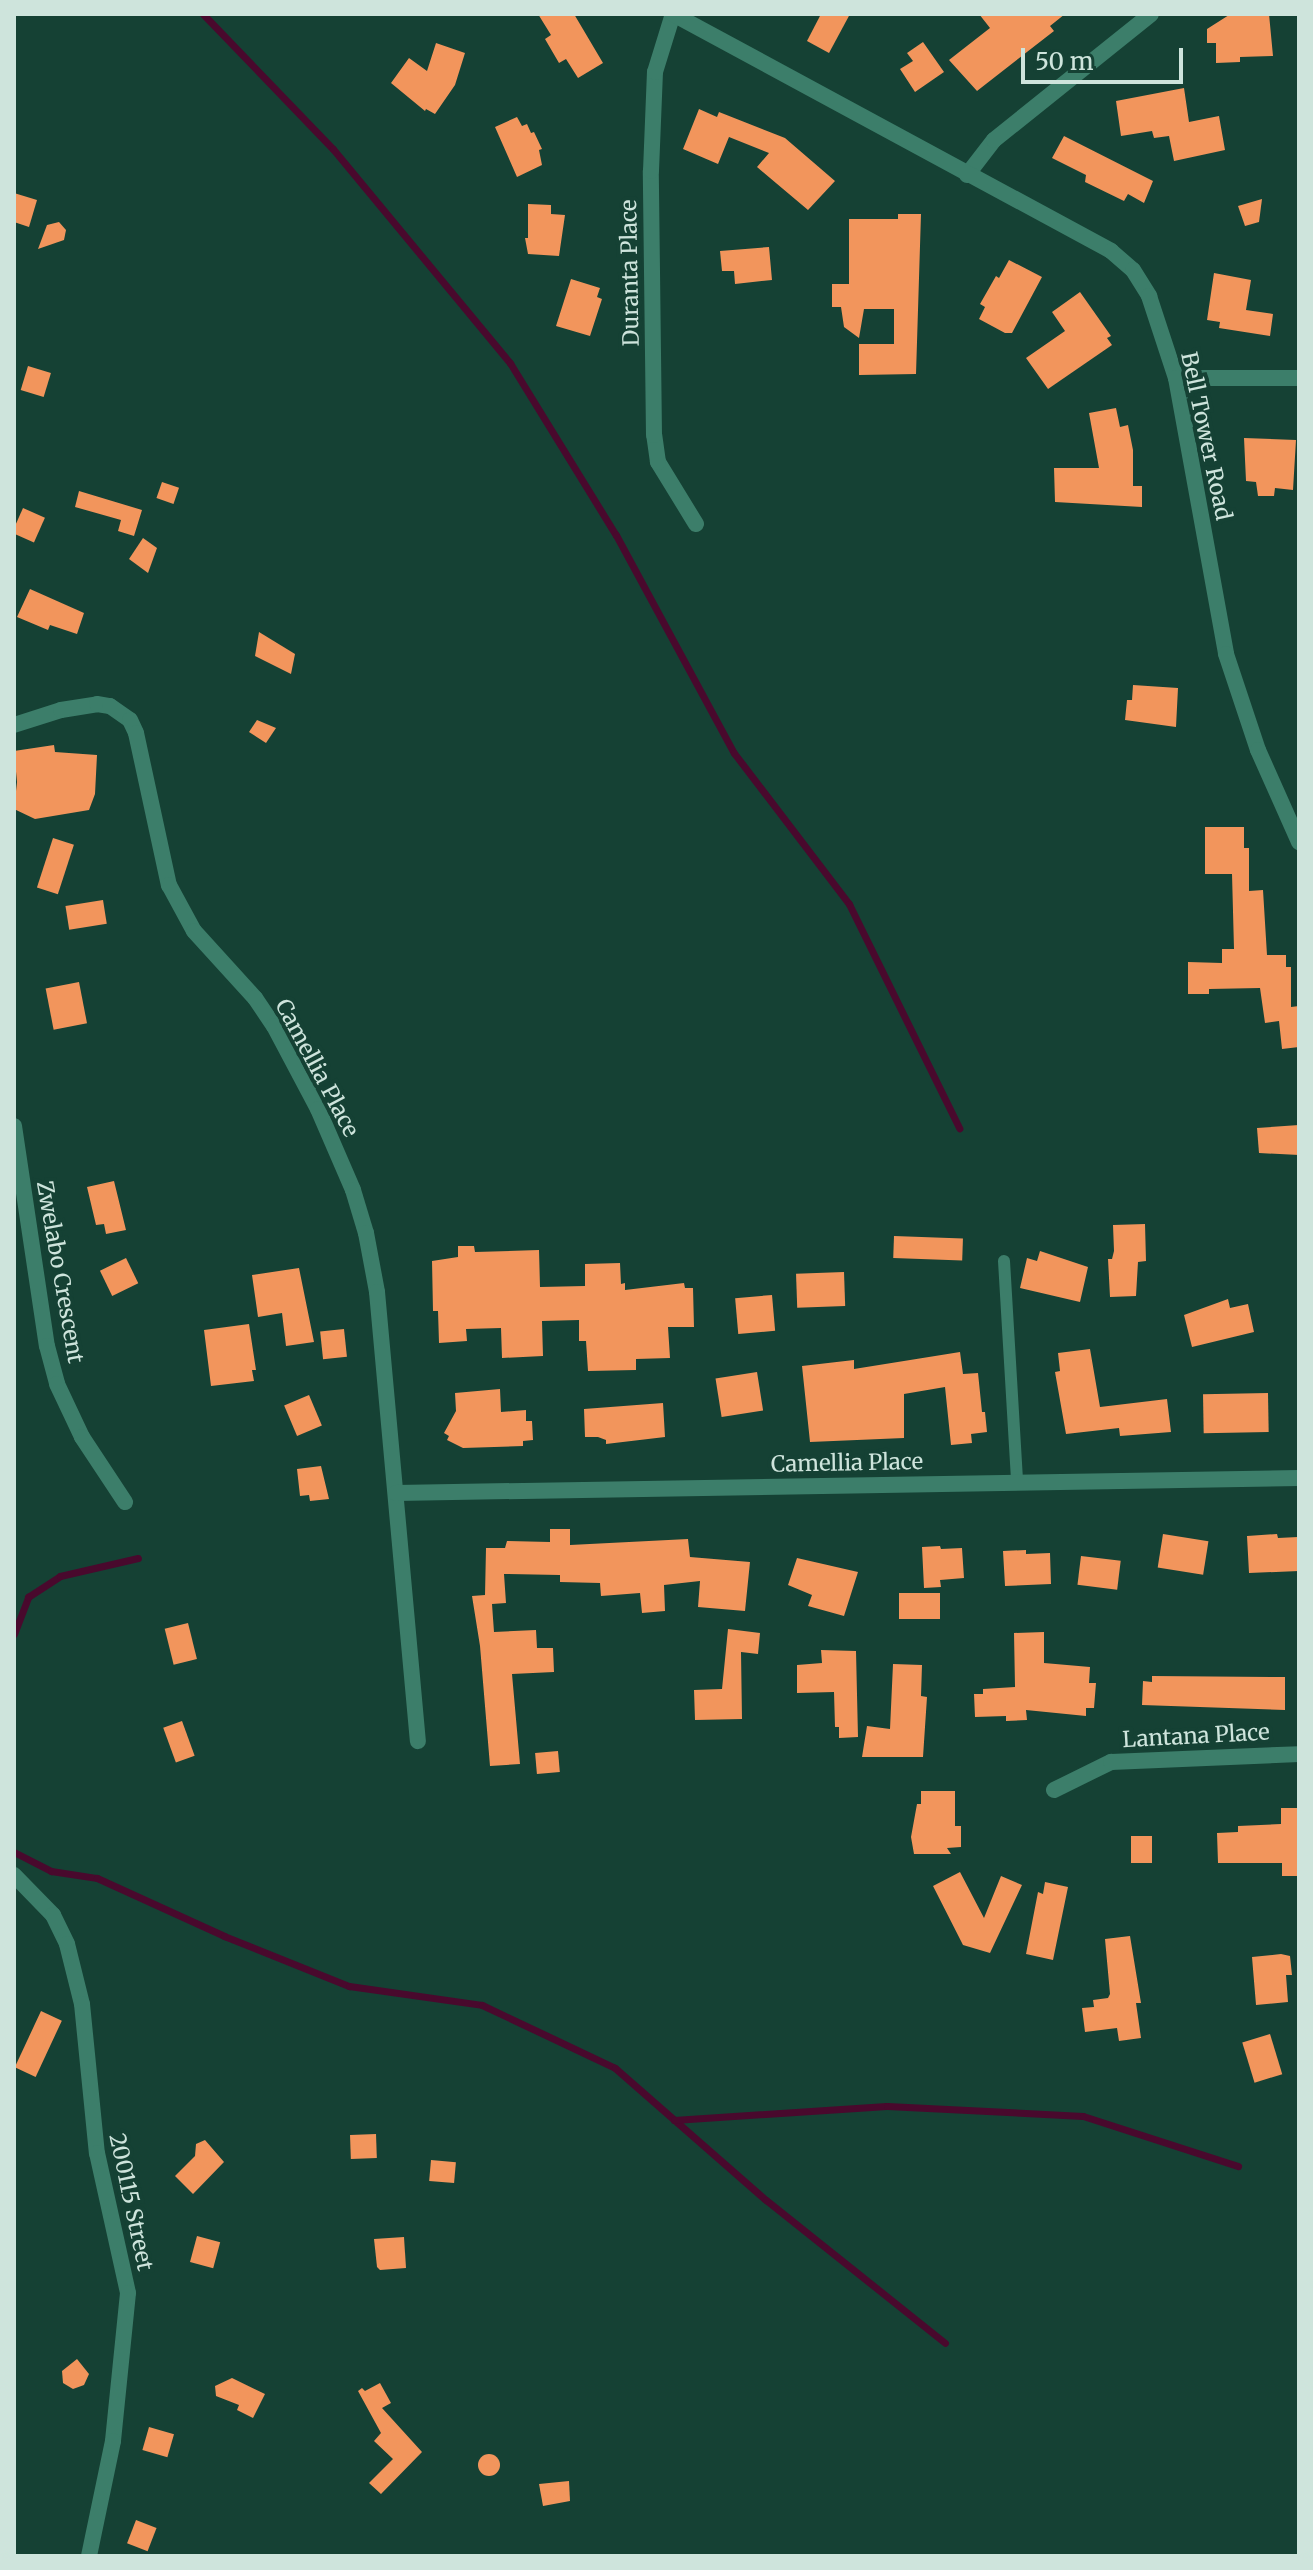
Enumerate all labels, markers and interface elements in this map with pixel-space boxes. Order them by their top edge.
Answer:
scale bar [1025,32,1187,82]
text: 50 m [1035,46,1094,77]
street label: Duranta Place [616,199,644,347]
street label: Bell Tower Road [1175,349,1237,523]
street label: Camellia Place [270,995,364,1141]
street label: Zwelabo Crescent [31,1179,89,1365]
street label: Camellia Place [771,1448,923,1478]
street label: Lantana Place [1122,1719,1270,1753]
street label: 200115 Street [104,2131,158,2273]

